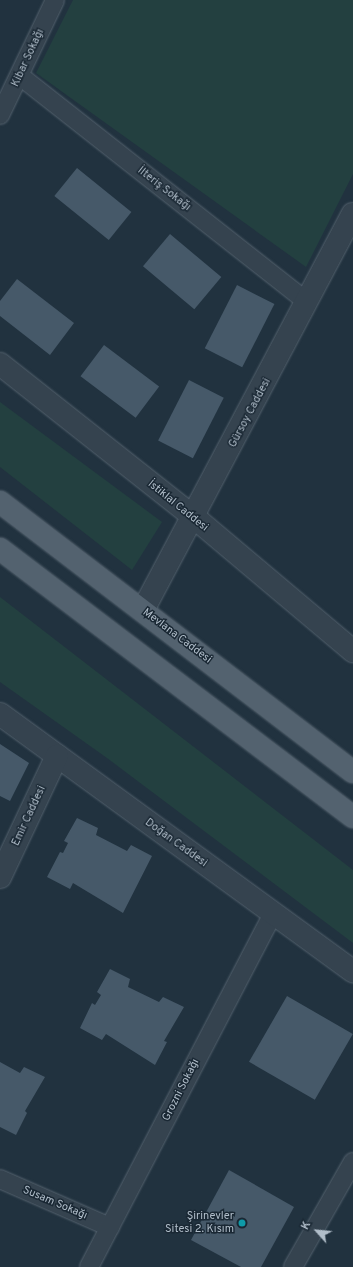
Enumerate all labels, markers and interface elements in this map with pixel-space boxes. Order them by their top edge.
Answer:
street label: Kibar Sokağı [9,27,47,89]
street label: İlteriş Sokağı [135,164,193,214]
street label: Gürsoy Caddesi [226,376,274,450]
street label: İstiklal Caddesi [145,478,211,534]
street label: Mevlana Caddesi [140,606,214,666]
street label: Emir Caddesi [9,784,49,848]
street label: Doğan Caddesi [142,816,210,870]
street label: Grozni Sokağı [160,1057,202,1123]
street label: Susam Sokağı [21,1183,89,1223]
place label: Şirinevler Sitesi 2. Kısım [165,1210,234,1236]
north arrow [297,1211,337,1251]
marker: Şirinevler Sitesi 2. Kısım [237,1218,247,1228]
text: K [298,1219,314,1232]

